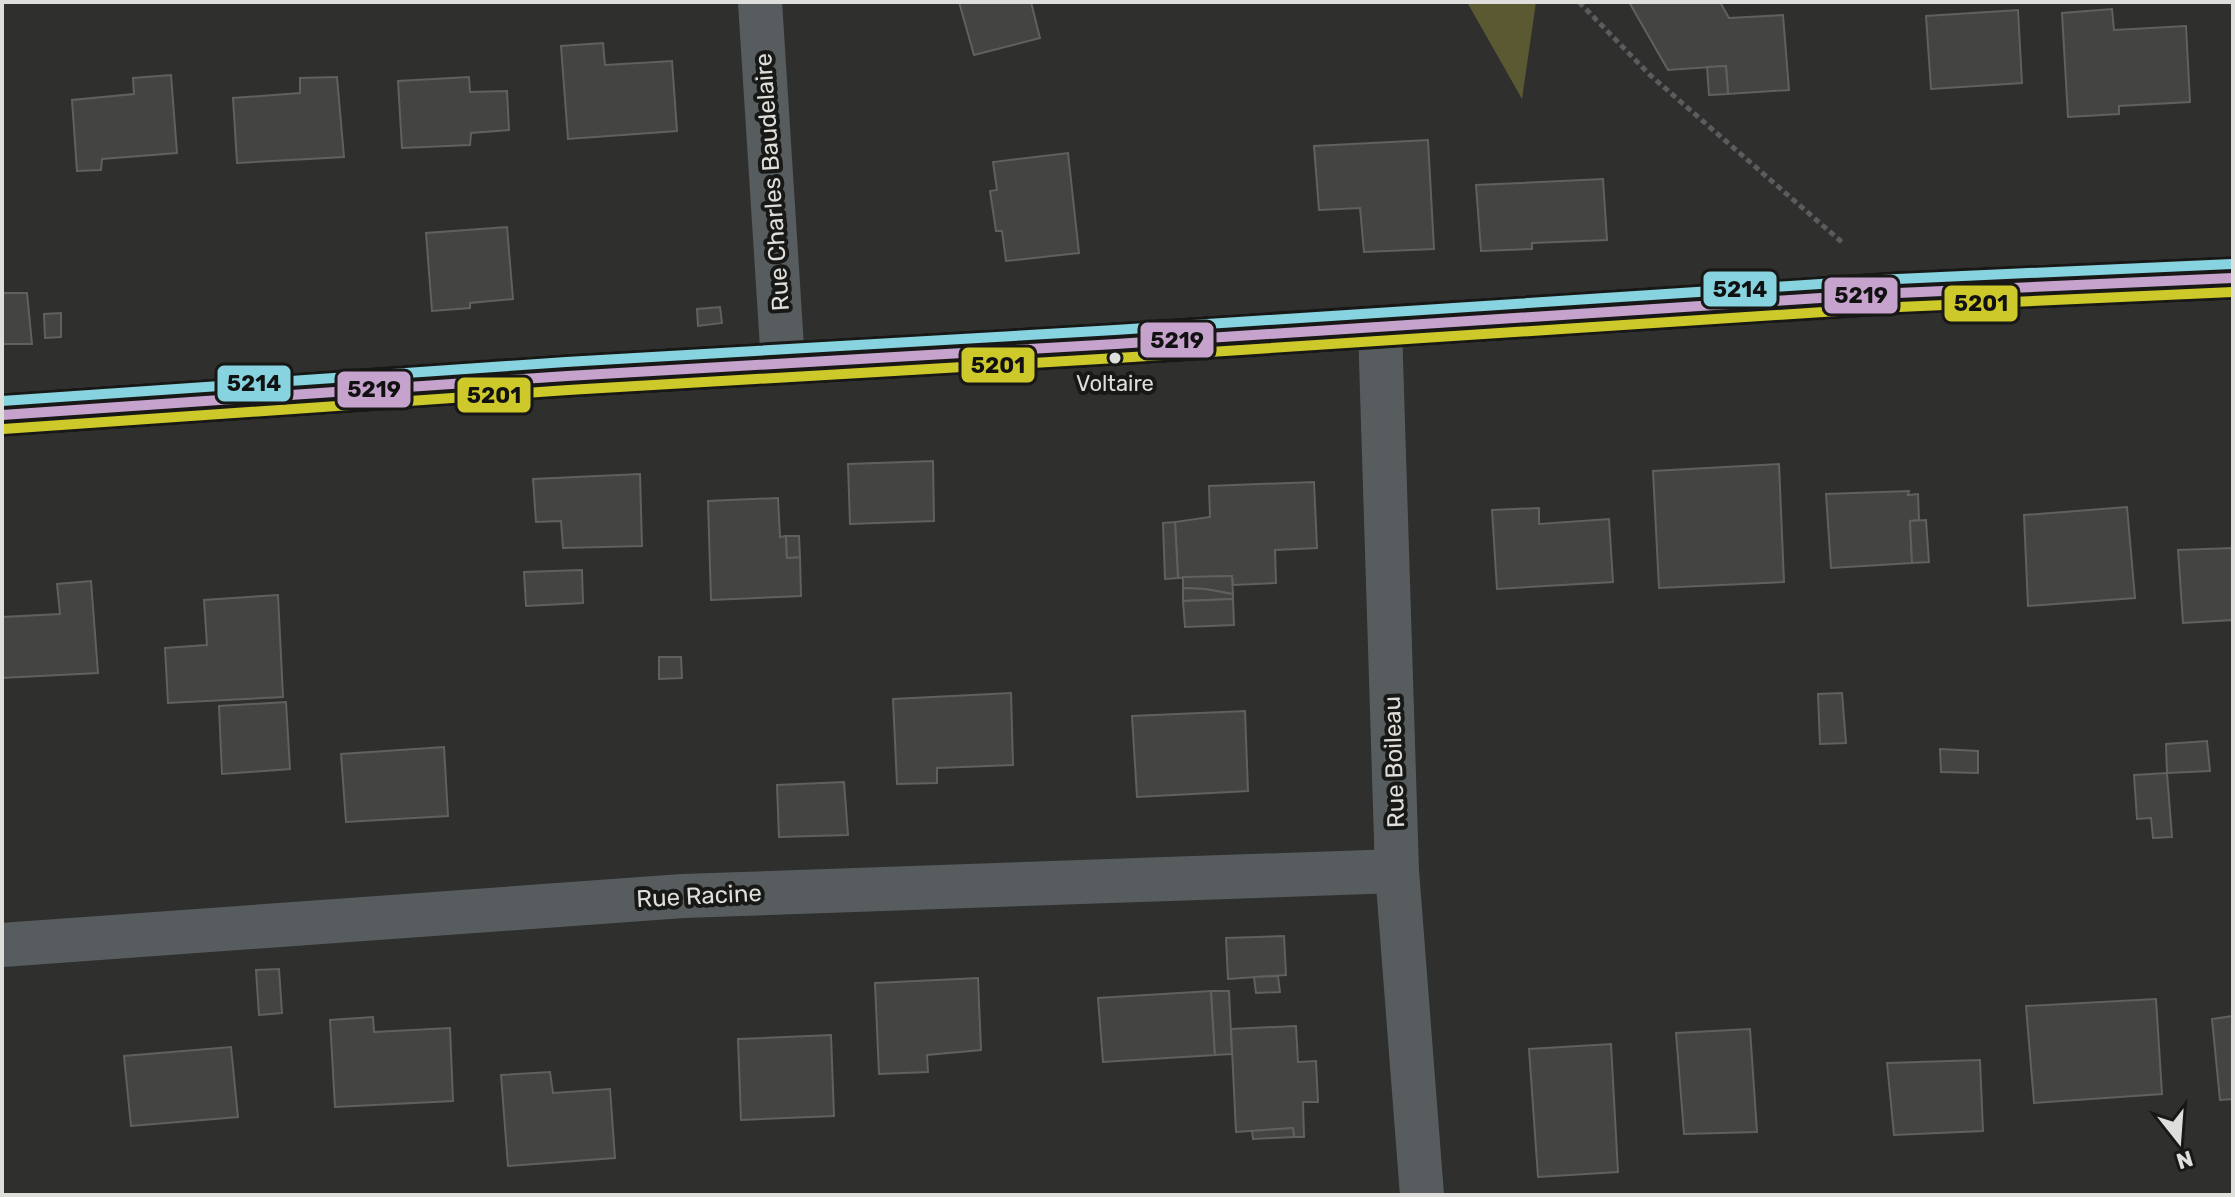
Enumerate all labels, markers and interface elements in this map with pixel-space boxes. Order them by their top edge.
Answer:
street label: Rue Charles Baudelaire [749,52,795,312]
line badge: 5214 [1702,270,1778,308]
text: 5214 [1713,276,1767,303]
line badge: 5219 [1823,276,1899,315]
text: 5219 [1834,282,1888,309]
line badge: 5201 [1943,284,2019,323]
text: 5201 [1954,290,2008,317]
line badge: 5219 [1139,321,1215,359]
text: 5219 [1150,327,1204,354]
line badge: 5201 [960,346,1036,384]
marker: Voltaire [1107,350,1123,366]
text: 5201 [971,352,1025,379]
line badge: 5214 [216,364,292,403]
text: 5214 [227,370,281,397]
line badge: 5219 [336,370,412,409]
place label: Voltaire [1076,370,1154,397]
text: 5219 [347,376,401,403]
line badge: 5201 [456,376,532,414]
text: 5201 [467,382,521,409]
street label: Rue Boileau [1378,696,1410,828]
street label: Rue Racine [636,879,762,913]
north arrow [2139,1101,2219,1181]
text: N [2173,1144,2196,1175]

